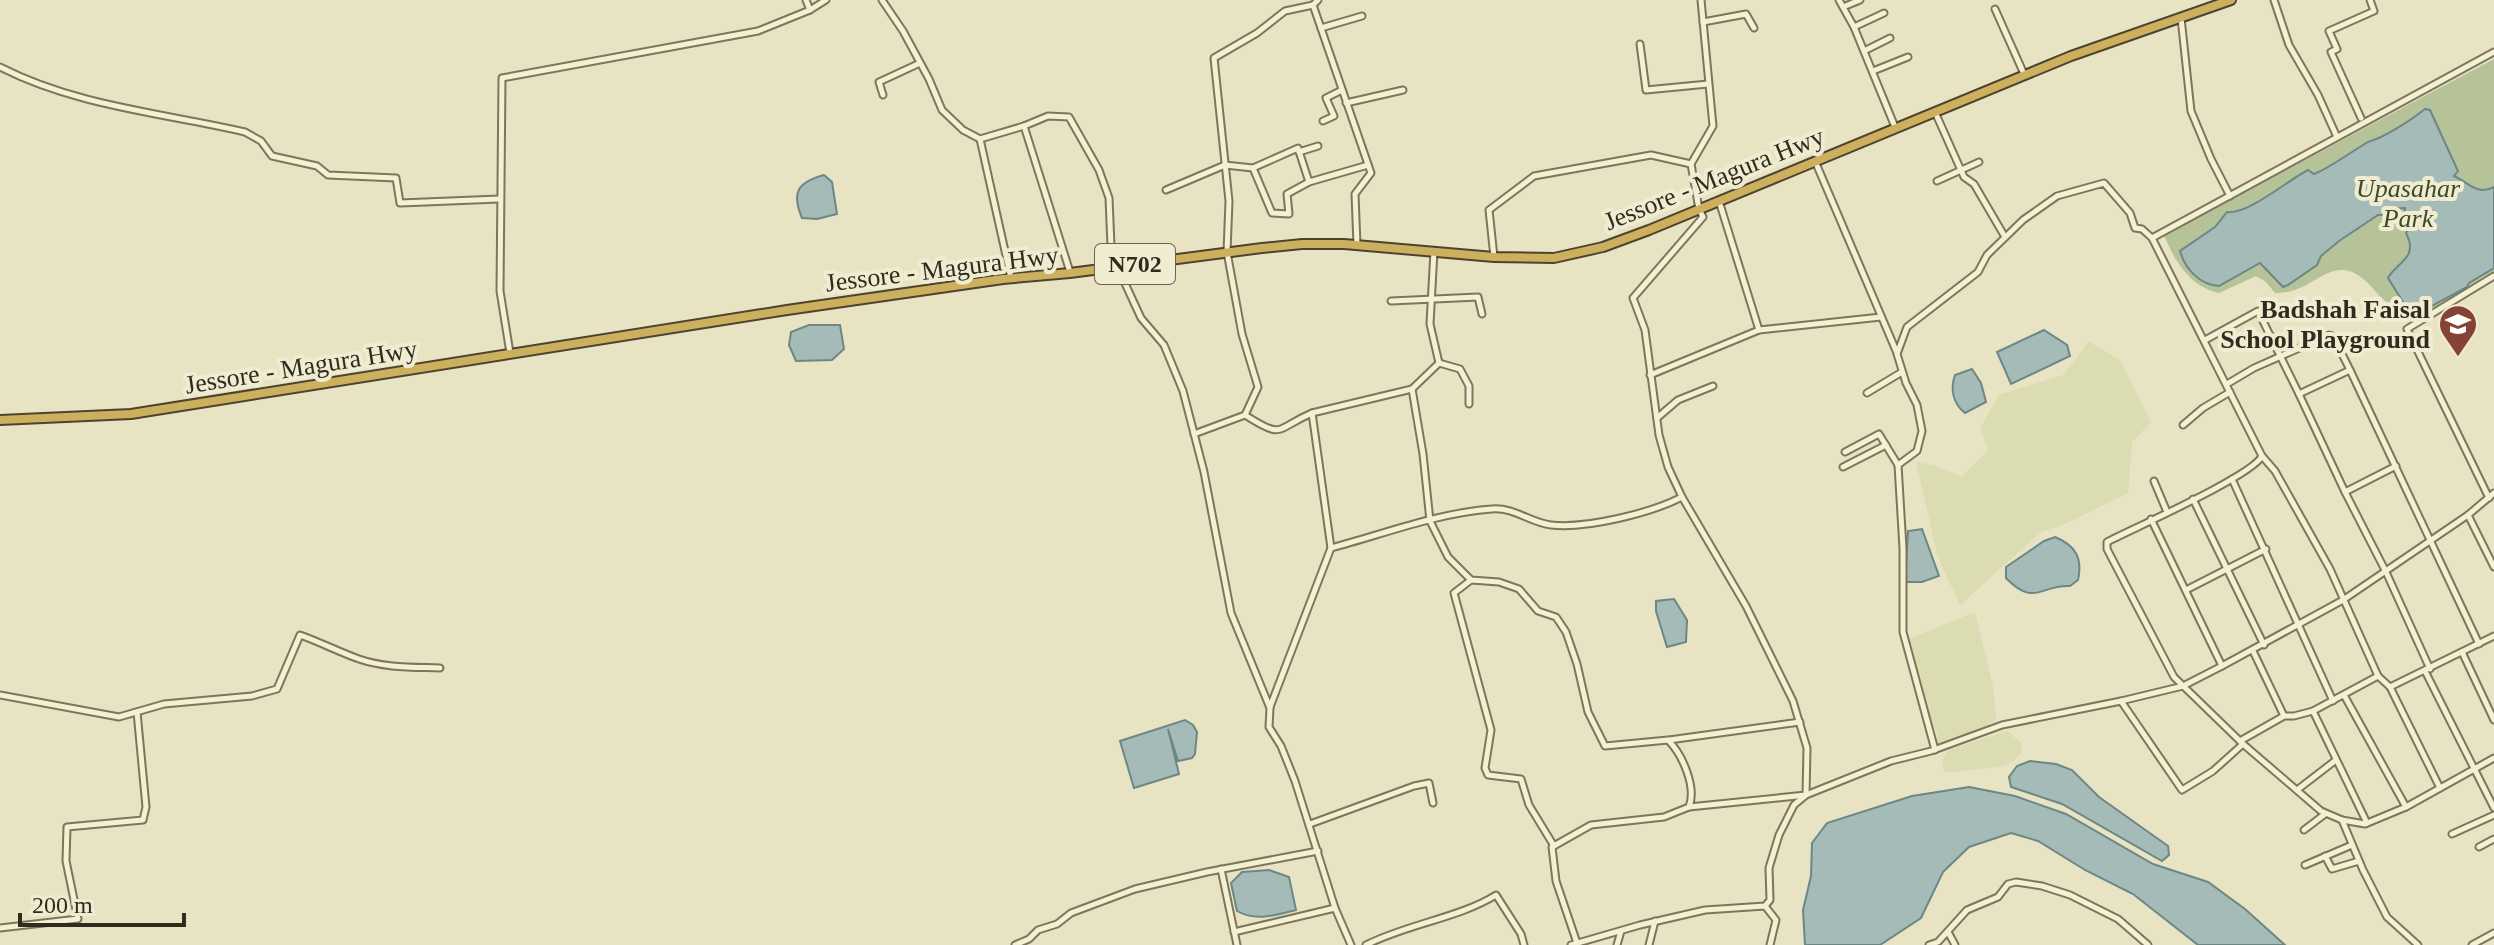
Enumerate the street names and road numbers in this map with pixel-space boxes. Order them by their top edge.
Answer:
street label: Jessore - Magura Hwy [1600,122,1828,236]
street label: Jessore - Magura Hwy [824,240,1060,298]
road number: N702 [1095,244,1175,284]
street label: Jessore - Magura Hwy [183,334,419,400]

